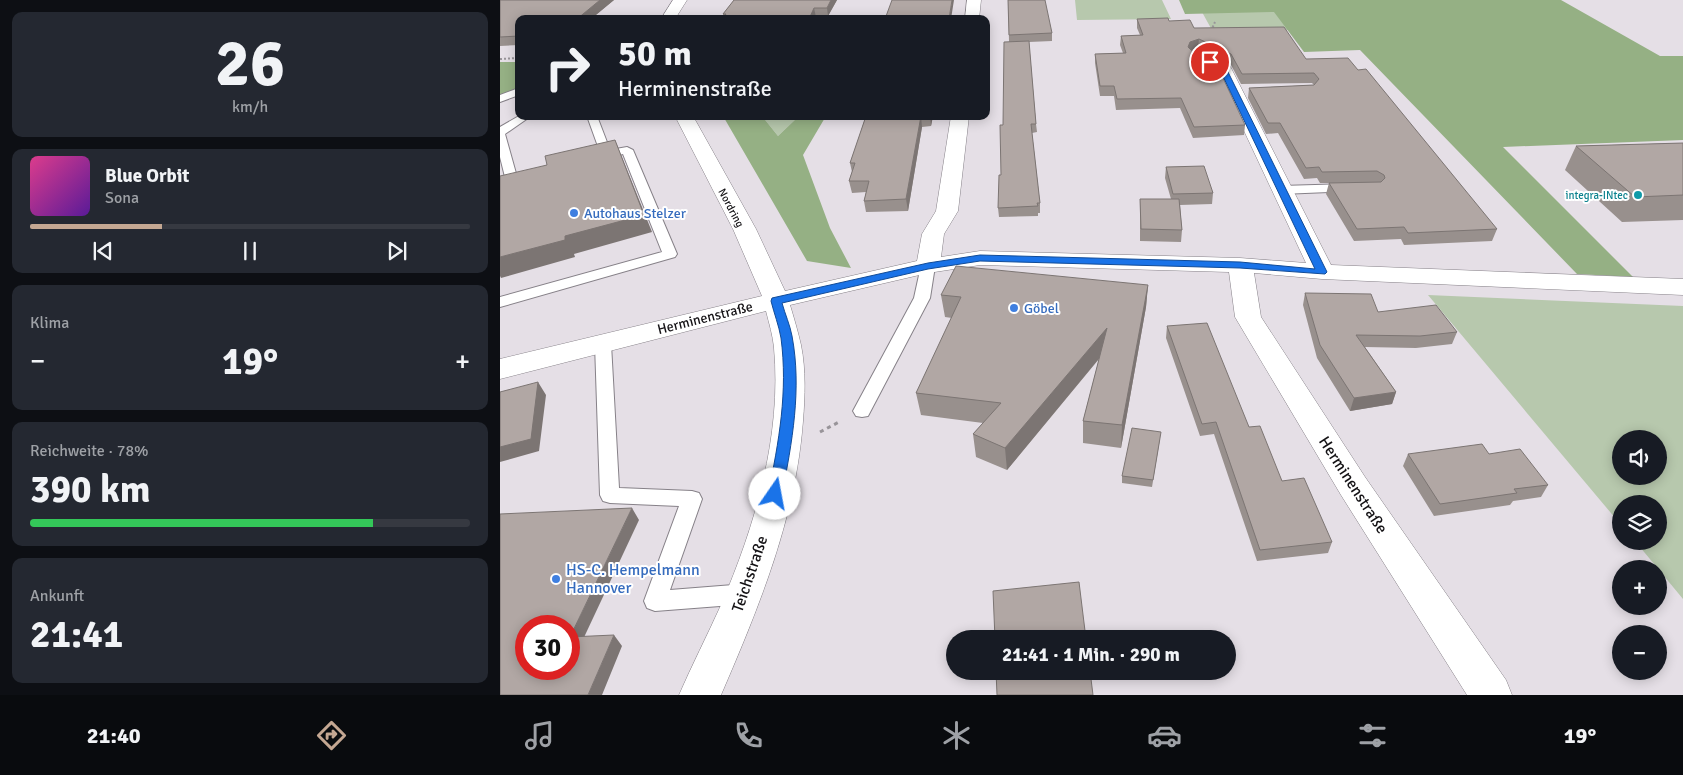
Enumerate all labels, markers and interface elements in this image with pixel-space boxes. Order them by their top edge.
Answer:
text: 26 [215,24,285,104]
text: 50 m [618,32,692,75]
icon: right [535,35,600,100]
pin [1189,41,1231,83]
icon: arrive [1196,48,1224,76]
text: Herminenstraße [618,75,772,102]
text: km/h [232,97,268,117]
text: Blue Orbit [105,164,189,188]
street label: Nordring [715,186,747,230]
text: Sona [105,188,139,208]
place label: integra-INtec [1565,189,1628,202]
marker: integra-INtec [1632,189,1644,201]
place label: Autohaus Stelzer [584,205,687,222]
marker: Autohaus Stelzer [568,207,580,219]
icon: previous [89,237,117,265]
icon: pause [236,237,264,265]
icon: next [383,237,411,265]
street label: Herminenstraße [655,298,755,338]
place label: Göbel [1024,300,1059,317]
marker: Göbel [1008,302,1020,314]
text: Klima [30,313,69,333]
text: 19° [222,338,278,385]
text: − [30,344,45,378]
text: + [455,344,470,378]
map controls [1612,430,1667,680]
button: sound [1612,430,1667,485]
street label: Herminenstraße [1314,433,1392,537]
text: Reichweite · 78% [30,441,149,461]
text: 390 km [30,466,151,513]
position arrow [748,467,800,519]
button: layers [1612,495,1667,550]
street label: Teichstraße [728,533,772,615]
place label: HS-C. Hempelmann Hannover [566,560,700,598]
button: + [1612,560,1667,615]
marker: HS-C. Hempelmann Hannover [550,573,562,585]
text: Ankunft [30,586,84,606]
text: 21:41 [30,611,123,658]
speed limit sign: 30 [515,615,580,680]
button: − [1612,625,1667,680]
text: 21:41 · 1 Min. · 290 m [1002,643,1180,667]
icon: directions [314,718,349,753]
icon: music [522,718,557,753]
icon: phone [731,718,766,753]
icon: climate [939,718,974,753]
icon: car [1147,718,1182,753]
icon: filters [1355,718,1390,753]
text: 21:40 [87,722,141,749]
text: 19° [1564,722,1596,749]

